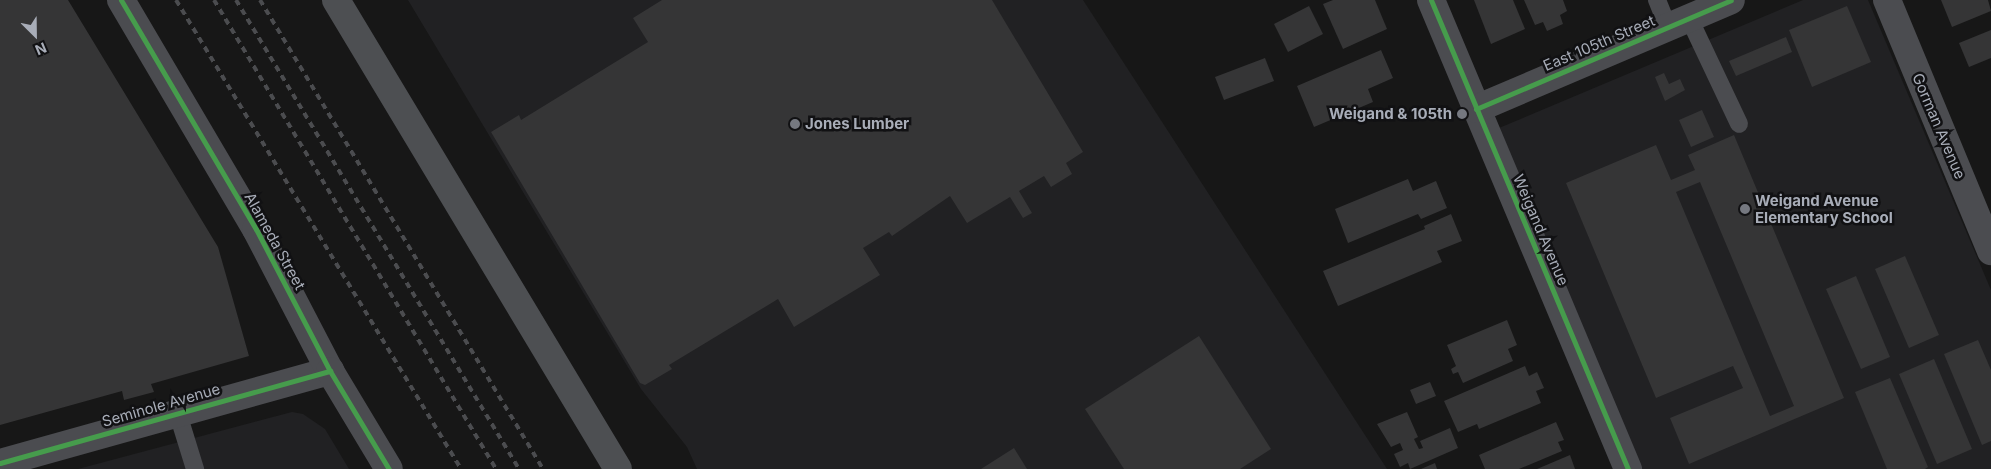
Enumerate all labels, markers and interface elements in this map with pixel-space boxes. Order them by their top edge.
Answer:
north arrow [10,10,60,60]
street label: East 105th Street [1540,11,1658,75]
text: N [33,39,49,59]
street label: Gorman Avenue [1909,70,1969,182]
place label: Weigand & 105th [1329,105,1452,123]
marker: Weigand & 105th [1456,108,1468,120]
place label: Jones Lumber [805,115,909,133]
marker: Jones Lumber [789,118,801,130]
street label: Weigand Avenue [1509,172,1573,288]
street label: Alameda Street [241,189,309,293]
place label: Weigand Avenue Elementary School [1755,191,1893,226]
marker: Weigand Avenue Elementary School [1739,203,1751,215]
street label: Seminole Avenue [100,379,222,431]

